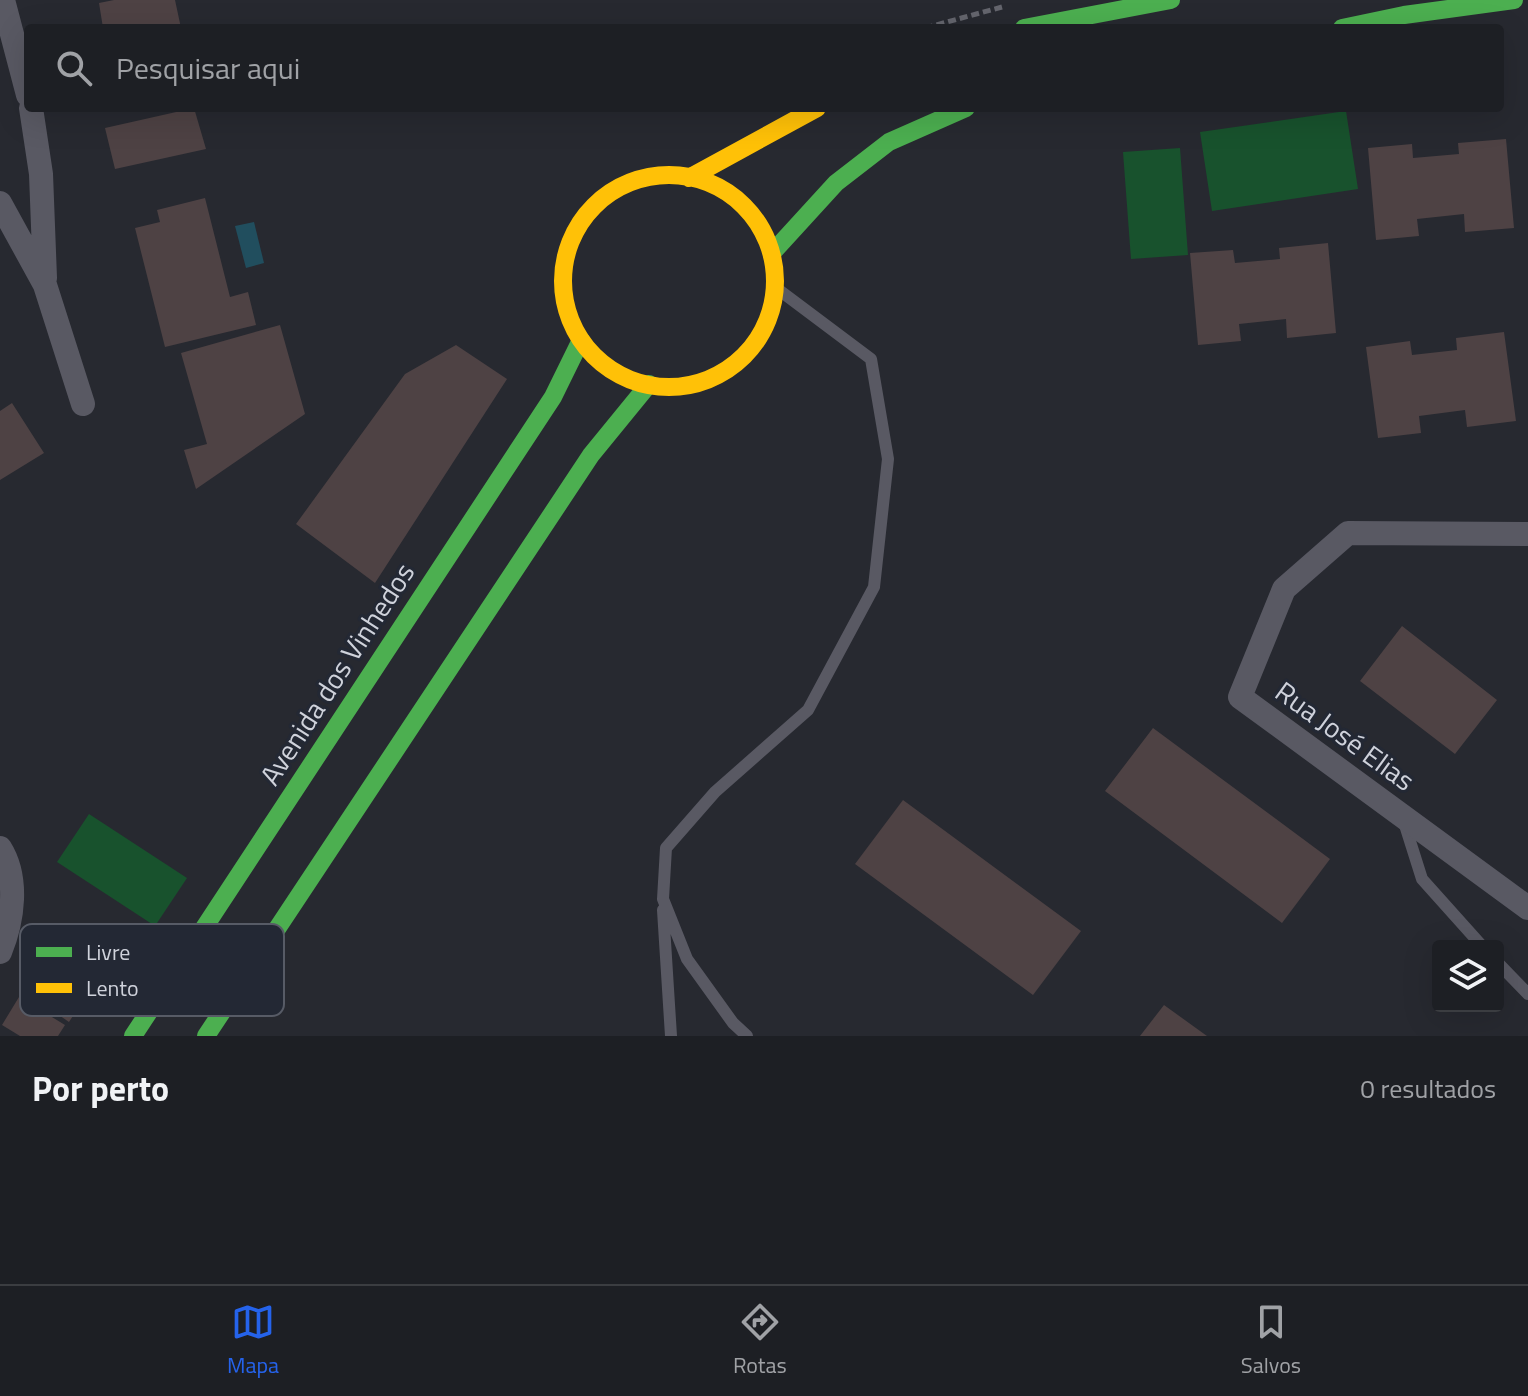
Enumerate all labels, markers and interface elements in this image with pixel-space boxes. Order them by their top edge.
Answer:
search box [24,24,1504,112]
text: Pesquisar aqui [116,45,300,91]
icon: search [52,46,96,90]
street label: Avenida dos Vinhedos [248,554,425,794]
street label: Rua José Elias [1267,670,1424,801]
legend [20,924,284,1016]
text: Livre [86,935,130,969]
map controls [1432,940,1504,1012]
button: layers [1432,940,1504,1012]
text: Lento [86,971,139,1005]
text: Por perto [32,1062,169,1114]
text: 0 resultados [1360,1069,1496,1108]
tab: Mapa [227,1300,279,1382]
tab: Rotas [733,1300,787,1382]
tab: Salvos [1241,1300,1301,1382]

